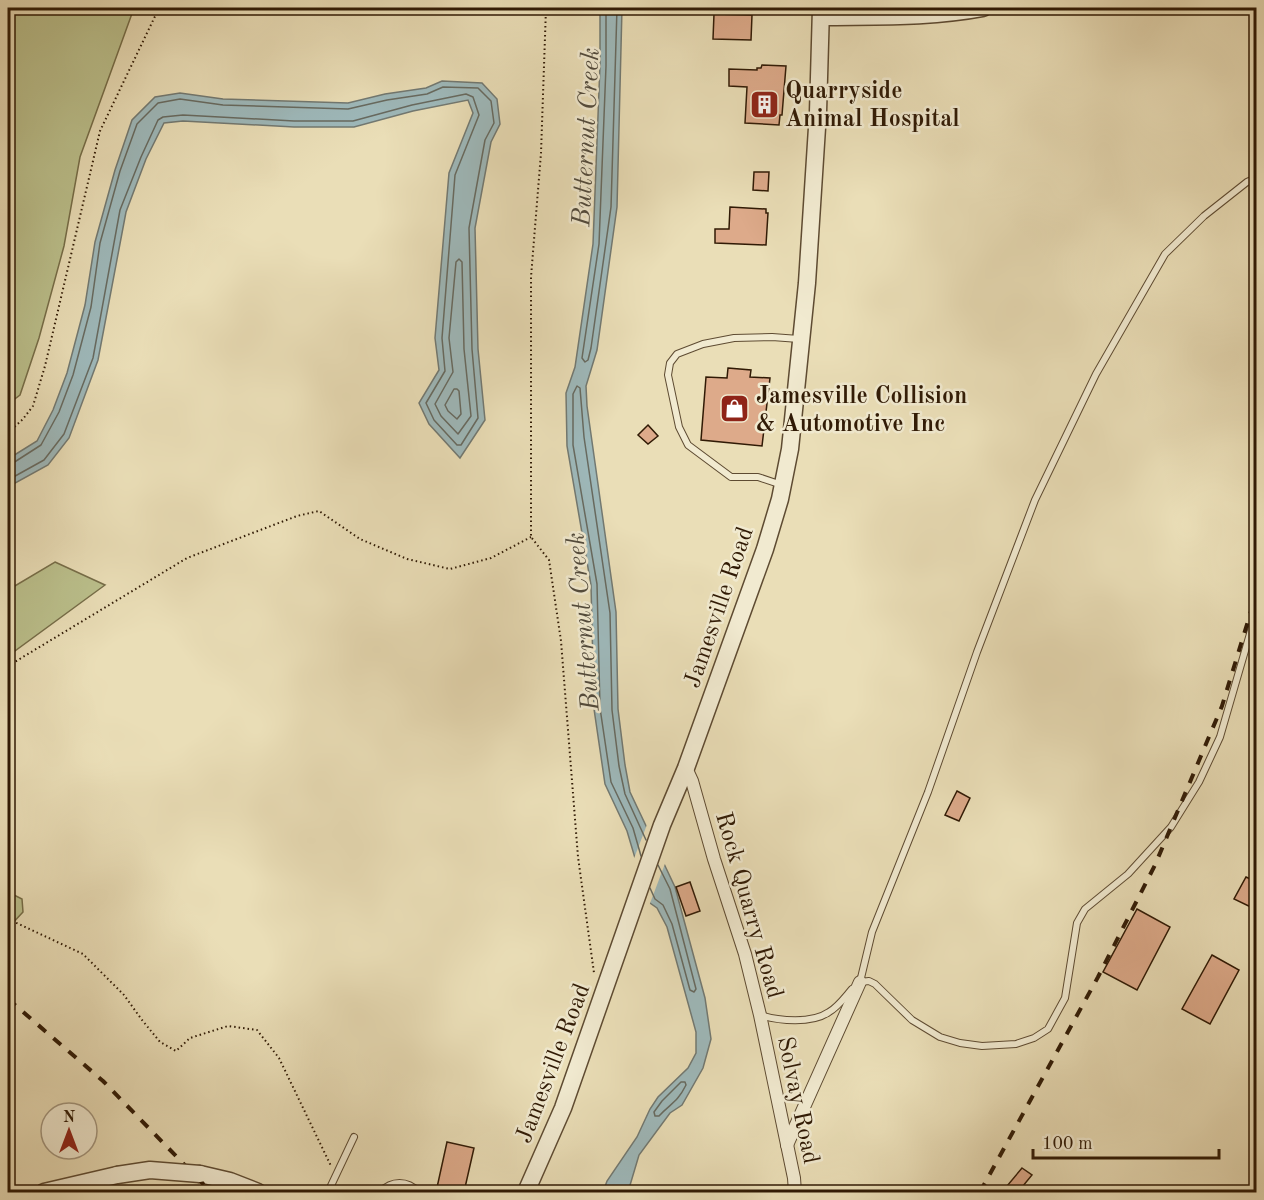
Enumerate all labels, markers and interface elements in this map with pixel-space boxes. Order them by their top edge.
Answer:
water label: Butternut Creek [569,47,605,228]
place label: Quarryside Animal Hospital [785,80,960,132]
building icon: Quarryside Animal Hospital [748,88,780,120]
place label: Jamesville Collision & Automotive Inc [756,385,967,437]
shop icon: Jamesville Collision & Automotive Inc [719,393,751,425]
street label: Jamesville Road [681,524,759,691]
water label: Butternut Creek [563,531,605,713]
street label: Rock Quarry Road [710,810,786,1002]
street label: Jamesville Road [512,981,595,1147]
street label: Solvay Road [772,1035,822,1166]
north arrow [39,1101,99,1161]
text: N [63,1110,76,1126]
scale bar [1033,1122,1219,1160]
text: 100 m [1042,1135,1093,1153]

